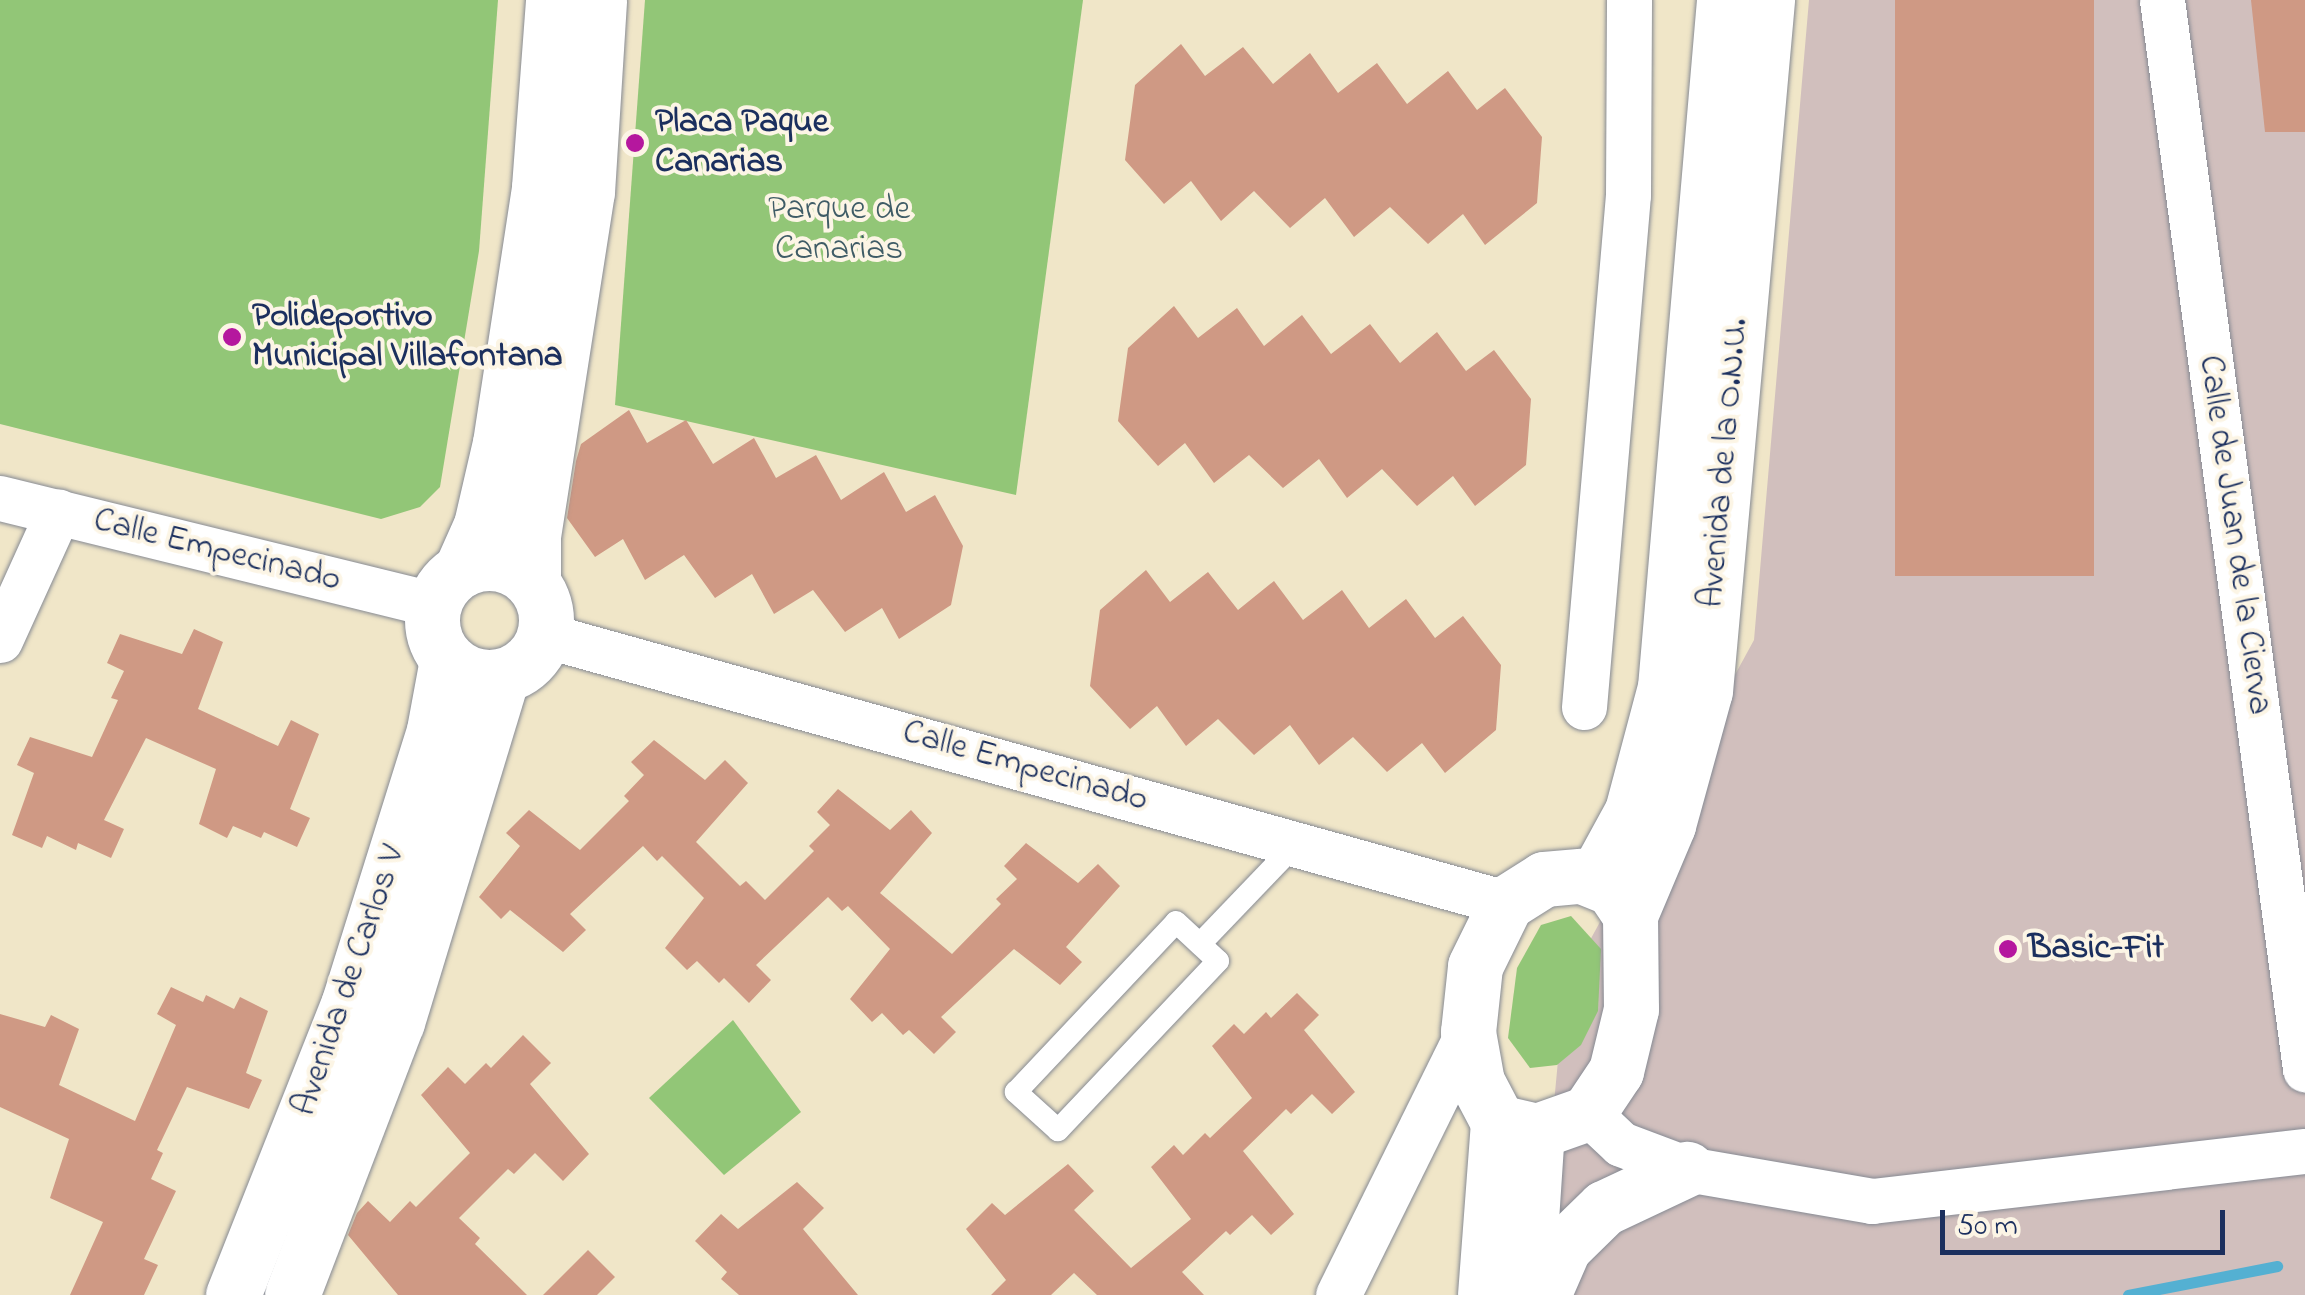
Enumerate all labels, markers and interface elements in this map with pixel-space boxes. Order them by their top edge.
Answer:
place label: Placa Paque Canarias [655,102,828,184]
marker: Placa Paque Canarias [624,132,646,154]
park label: Parque de Canarias [768,189,910,271]
place label: Polideportivo Municipal Villafontana [252,296,563,378]
street label: Avenida de la O.N.U. [1691,316,1759,610]
marker: Polideportivo Municipal Villafontana [221,326,243,348]
street label: Calle de Juan de la Cierva [2188,353,2280,717]
street label: Calle Empecinado [89,500,345,602]
street label: Calle Empecinado [897,712,1153,822]
street label: Avenida de Carlos V [284,840,416,1122]
place label: Basic-Fit [2028,928,2164,970]
marker: Basic-Fit [1997,938,2019,960]
scale bar [1945,1190,2230,1252]
text: 50 m [1957,1205,2018,1249]

